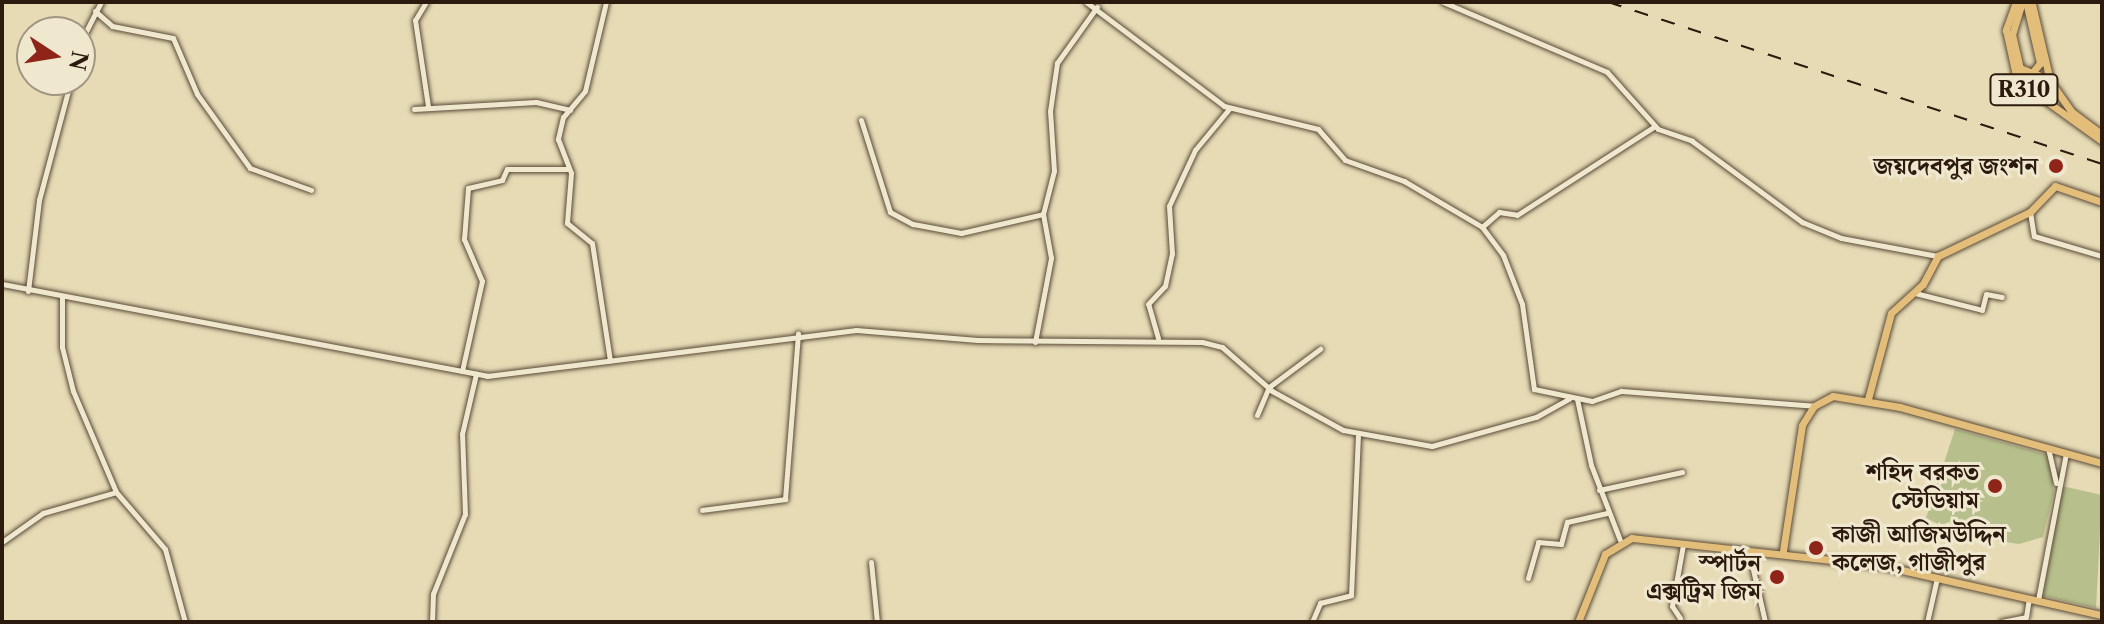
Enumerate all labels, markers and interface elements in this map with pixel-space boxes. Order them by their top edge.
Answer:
north arrow [16,16,96,96]
text: N [63,49,93,73]
road number: R310 [1988,72,2060,108]
place label: জয়দেবপুর জংশন [1873,152,2038,180]
marker: জয়দেবপুর জংশন [2045,155,2067,177]
place label: শহিদ বরকত স্টেডিয়াম [1866,458,1979,514]
marker: শহিদ বরকত স্টেডিয়াম [1986,477,2004,495]
place label: কাজী আজিমউদ্দিন কলেজ, গাজীপুর [1832,520,2006,576]
marker: কাজী আজিমউদ্দিন কলেজ, গাজীপুর [1807,539,1825,557]
place label: স্পার্টন এক্সট্রিম জিম [1646,549,1761,605]
marker: স্পার্টন এক্সট্রিম জিম [1768,568,1786,586]

